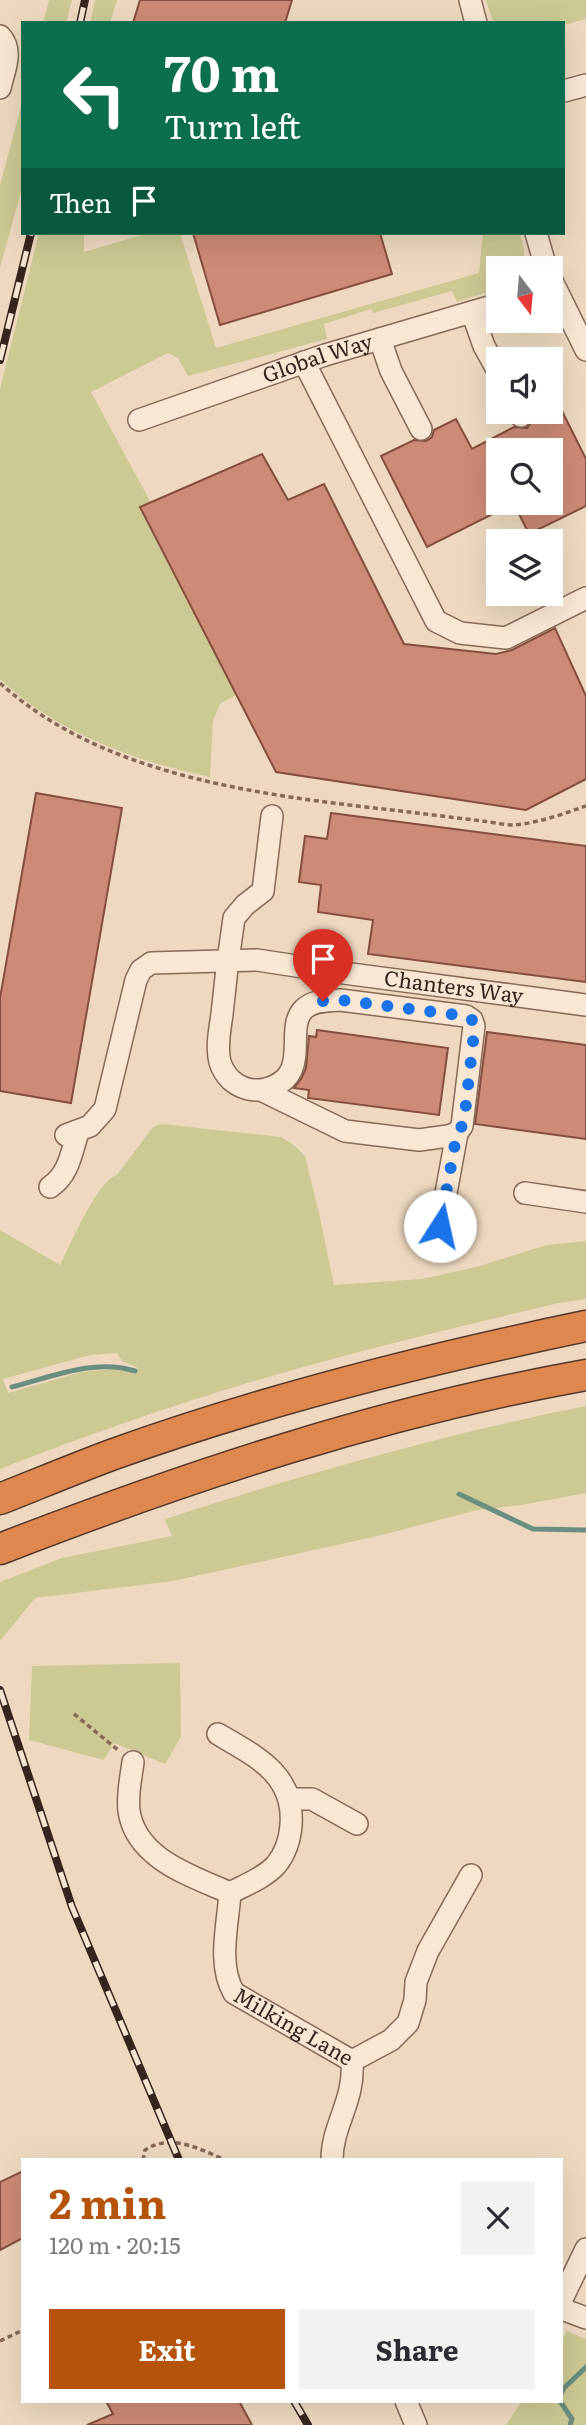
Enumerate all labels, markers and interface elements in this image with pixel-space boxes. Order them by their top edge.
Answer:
text: 70 m [164,34,279,107]
icon: left [49,49,140,140]
text: Turn left [164,101,301,149]
text: Then [49,182,111,221]
icon: arrive [125,182,163,220]
north arrow [486,256,564,332]
map controls [486,256,563,606]
street label: Global Way [257,324,377,389]
button: sound [486,347,563,424]
button: search [486,438,563,515]
button: layers [486,529,563,606]
pin [293,929,353,1001]
icon: arrive [304,940,342,978]
street label: Chanters Way [382,960,527,1010]
position arrow [403,1189,477,1263]
street label: Milking Lane [229,1978,360,2072]
text: 2 min [49,2170,166,2232]
button: close [461,2181,535,2255]
text: 120 m · 20:15 [49,2227,181,2261]
button: Exit [49,2309,285,2389]
button: Share [299,2309,535,2389]

